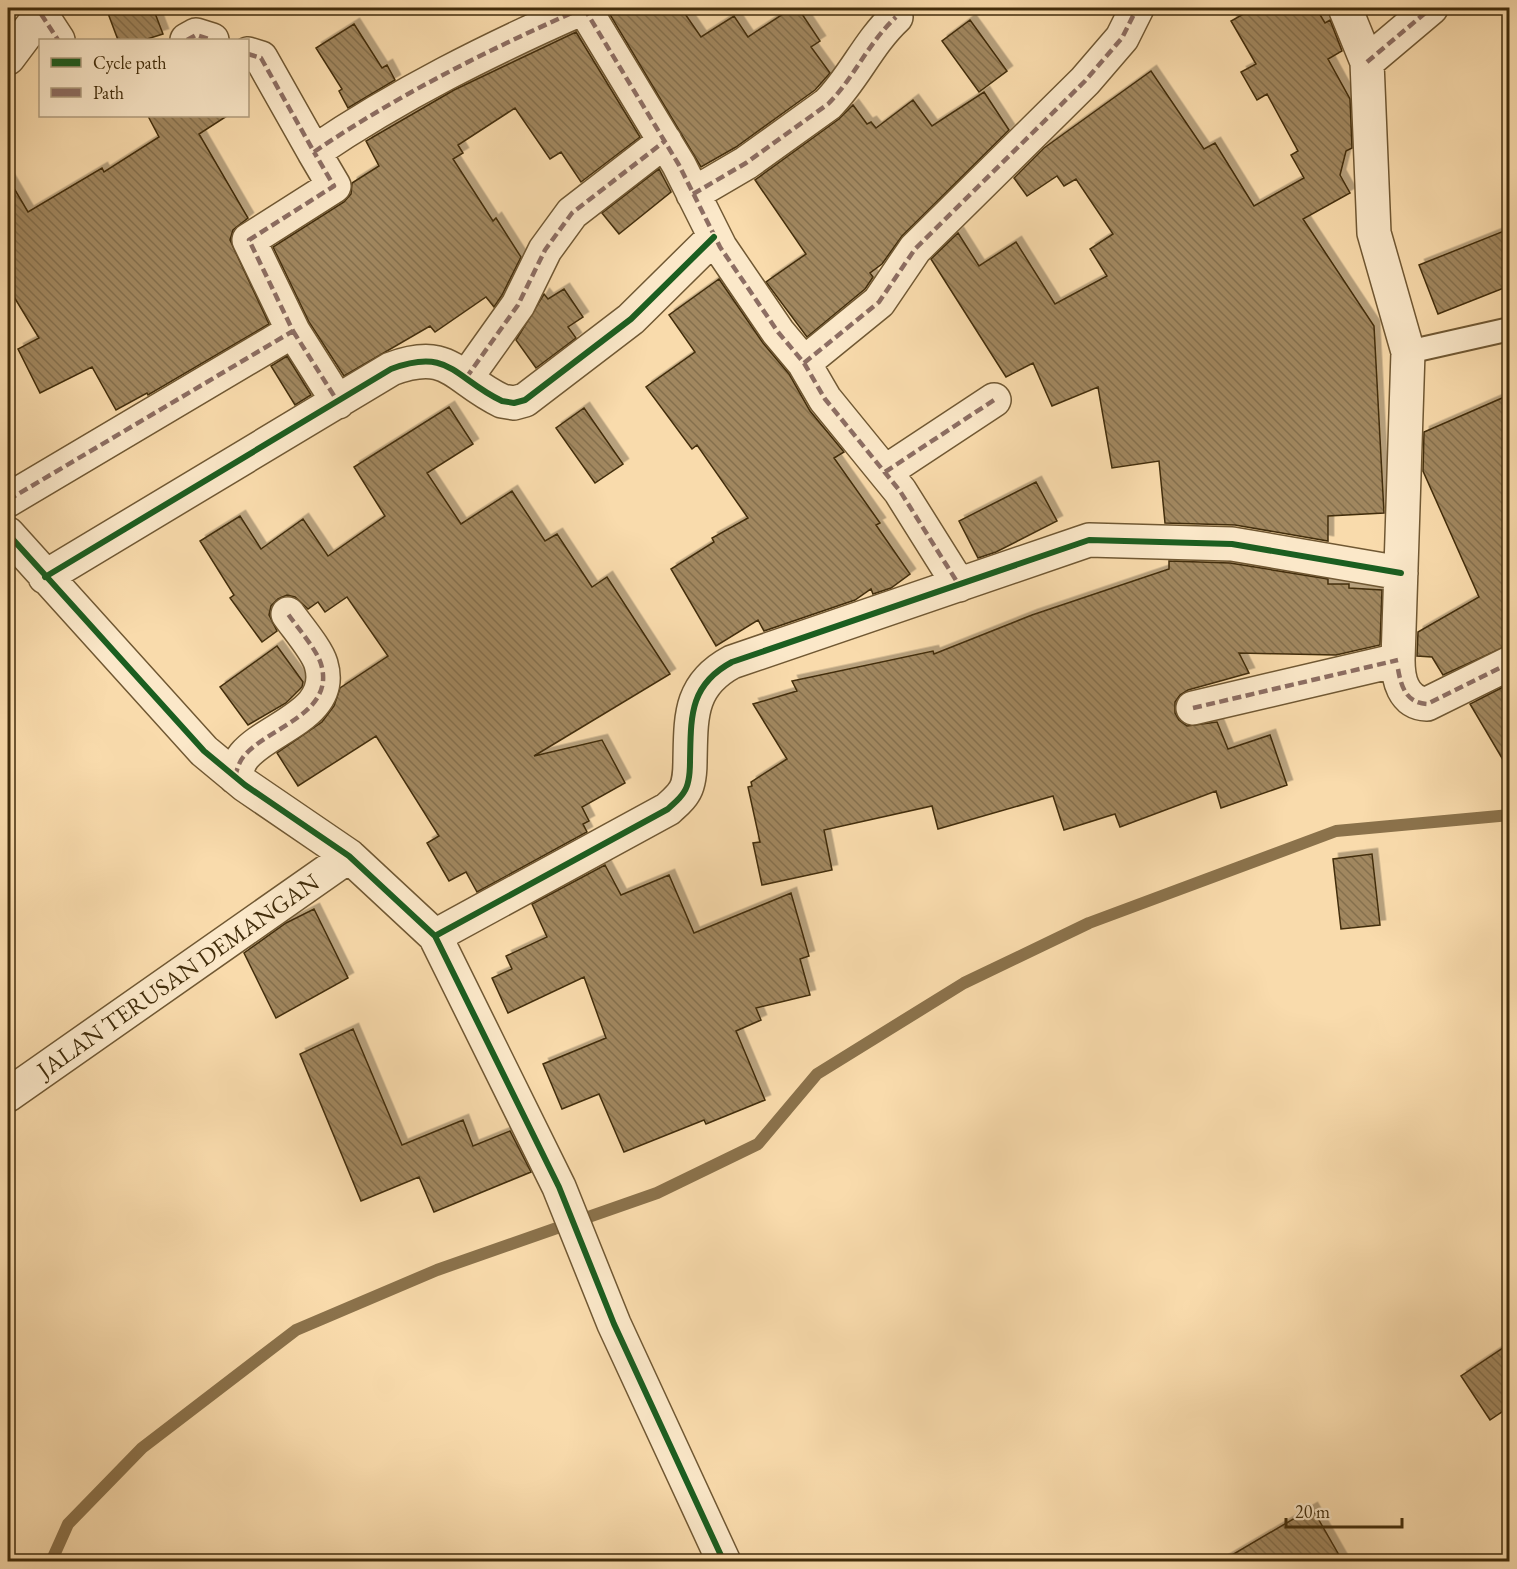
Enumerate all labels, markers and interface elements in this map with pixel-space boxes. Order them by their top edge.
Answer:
legend [39,39,249,117]
text: Cycle path [93,51,167,74]
text: Path [93,81,124,104]
street label: JALAN TERUSAN DEMANGAN [29,866,325,1086]
scale bar [1286,1491,1402,1529]
text: 20 m [1295,1500,1330,1523]

